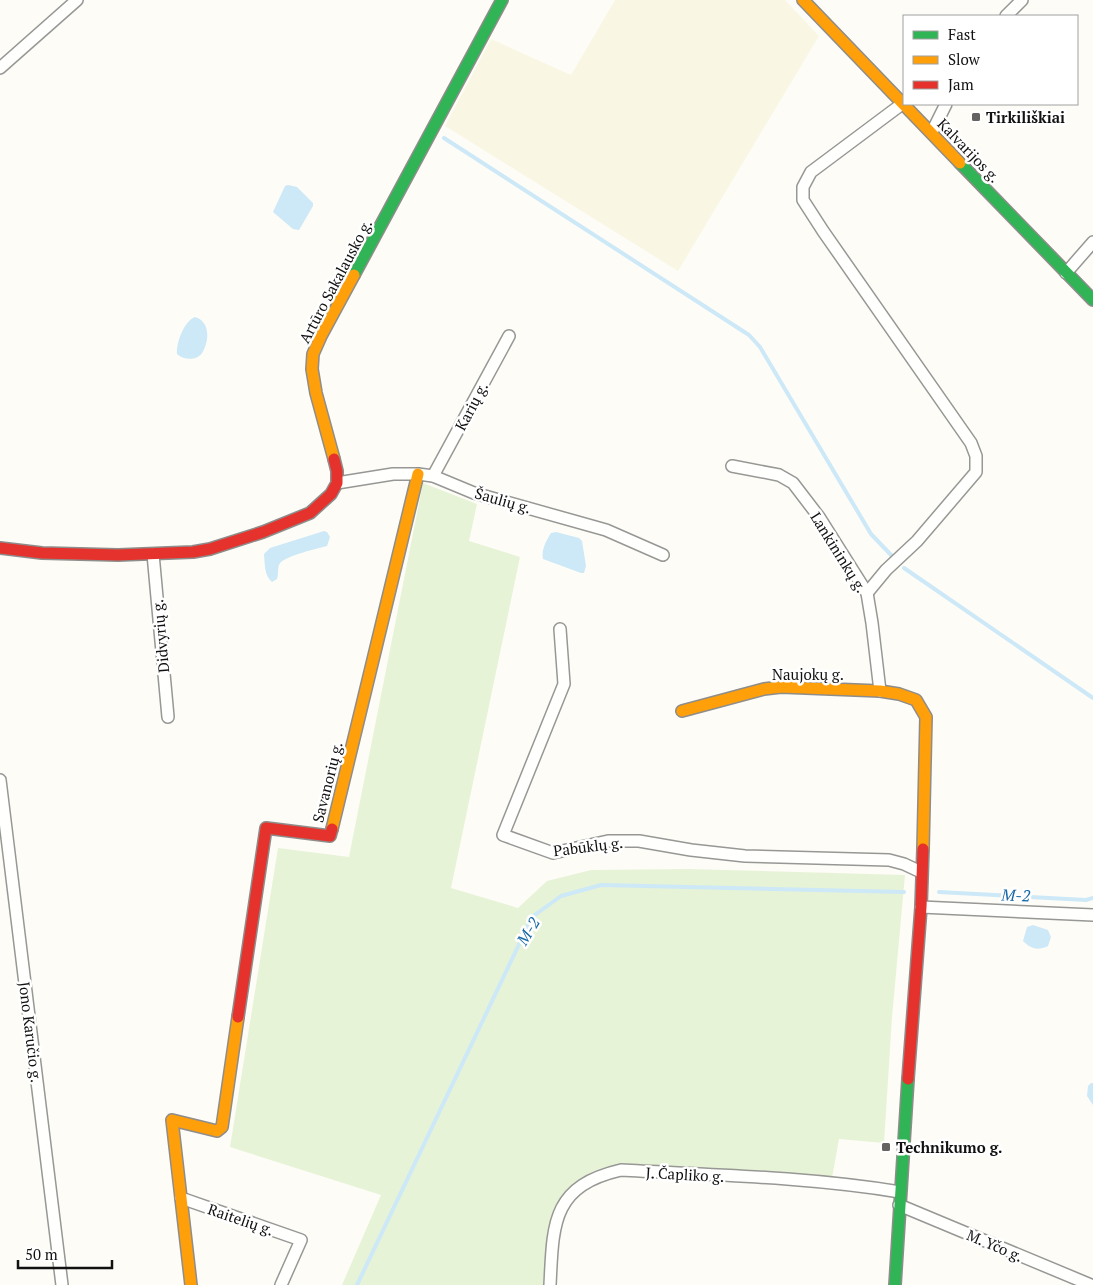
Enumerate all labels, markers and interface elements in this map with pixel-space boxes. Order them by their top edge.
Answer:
legend [903,15,1078,105]
text: Fast [948,24,976,44]
text: Slow [948,49,981,69]
text: Jam [948,74,974,94]
place label: Tirkiliškiai [986,107,1065,127]
marker: Tirkiliškiai [970,111,982,123]
street label: Kalvarijos g. [933,114,1005,186]
street label: Artūro Sakalausko g. [294,216,376,346]
street label: Karių g. [450,378,492,434]
street label: Šaulių g. [473,482,533,518]
street label: Lankininkų g. [806,508,872,596]
street label: Didvyrių g. [147,598,173,674]
street label: Naujokų g. [772,664,844,684]
street label: Savanorių g. [307,740,347,824]
street label: Pabūklų g. [552,832,624,860]
water label: M-2 [1000,883,1031,907]
water label: M-2 [511,912,545,950]
street label: Jono Karučio g. [15,980,47,1084]
place label: Technikumo g. [896,1137,1003,1157]
marker: Technikumo g. [880,1141,892,1153]
street label: J. Čapliko g. [645,1162,725,1186]
street label: Raitelių g. [206,1198,276,1240]
street label: M. Yčo g. [964,1224,1026,1266]
scale bar [18,1238,111,1270]
text: 50 m [25,1244,58,1264]

